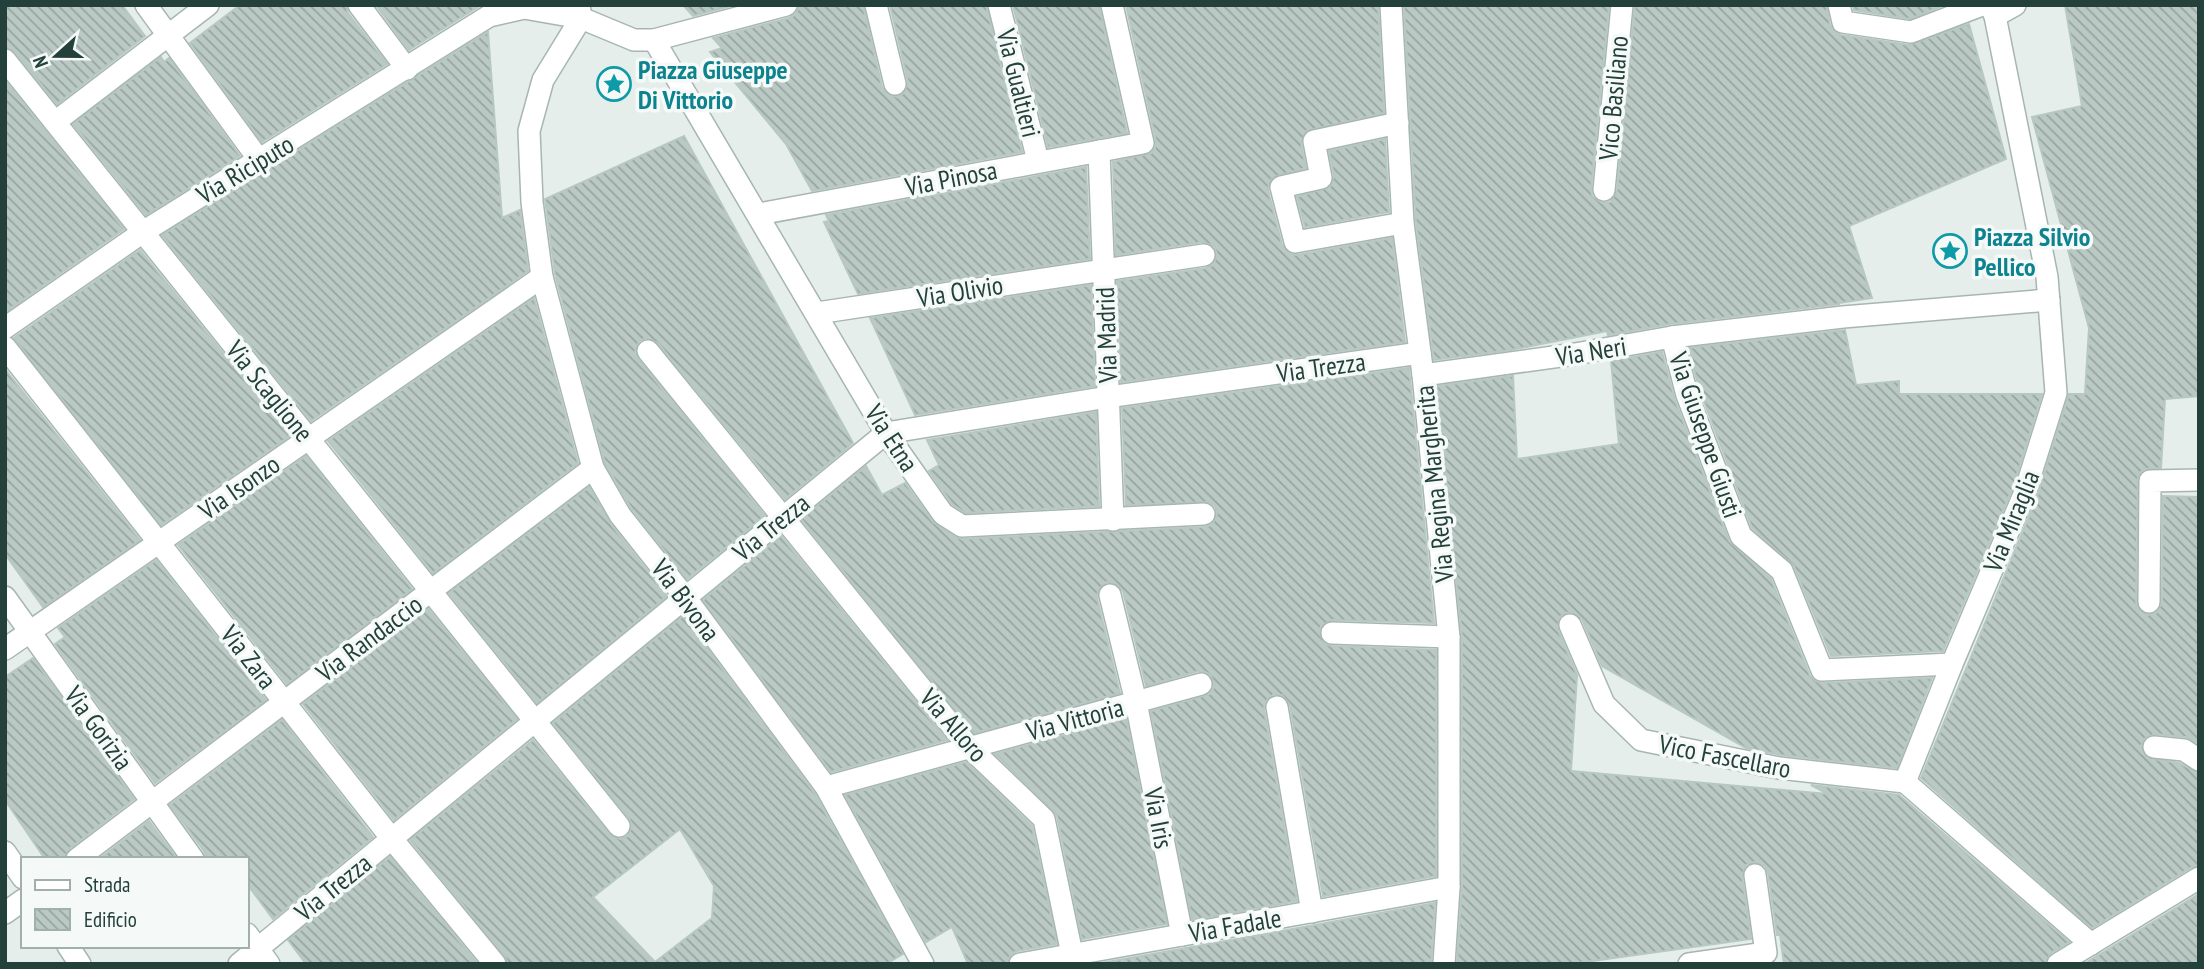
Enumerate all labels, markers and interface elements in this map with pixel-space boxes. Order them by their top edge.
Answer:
north arrow [21,21,91,91]
street label: Via Gualtieri [989,24,1048,141]
street label: Vico Basiliano [1591,34,1635,163]
text: N [27,53,53,71]
place label: Piazza Giuseppe Di Vittorio [638,53,788,116]
place icon: Piazza Giuseppe Di Vittorio [595,65,633,103]
street label: Via Riciputo [190,127,300,211]
street label: Via Pinosa [901,153,1000,203]
place label: Piazza Silvio Pellico [1974,220,2090,283]
place icon: Piazza Silvio Pellico [1931,232,1969,270]
street label: Via Olivio [914,268,1005,314]
street label: Via Madrid [1088,287,1124,384]
street label: Via Neri [1552,329,1629,373]
street label: Via Scaglione [219,333,321,448]
street label: Via Trezza [1274,344,1367,390]
street label: Via Giuseppe Giusti [1662,347,1750,522]
street label: Via Regina Margherita [1407,384,1461,585]
street label: Via Etna [858,397,926,478]
street label: Via Isonzo [191,447,286,527]
street label: Via Miraglia [1975,465,2046,578]
street label: Via Trezza [725,486,816,568]
street label: Via Bivona [644,551,728,648]
street label: Via Randaccio [309,587,429,689]
street label: Via Zara [213,618,284,696]
street label: Via Gorizia [57,679,141,776]
street label: Via Alloro [912,681,995,769]
street label: Via Vittoria [1022,690,1127,748]
street label: Vico Fascellaro [1655,727,1794,785]
street label: Via Iris [1137,784,1181,851]
street label: Via Trezza [287,846,378,928]
legend [21,857,248,948]
text: Strada [84,871,130,898]
street label: Via Fadale [1185,901,1284,950]
text: Edificio [84,906,137,933]

